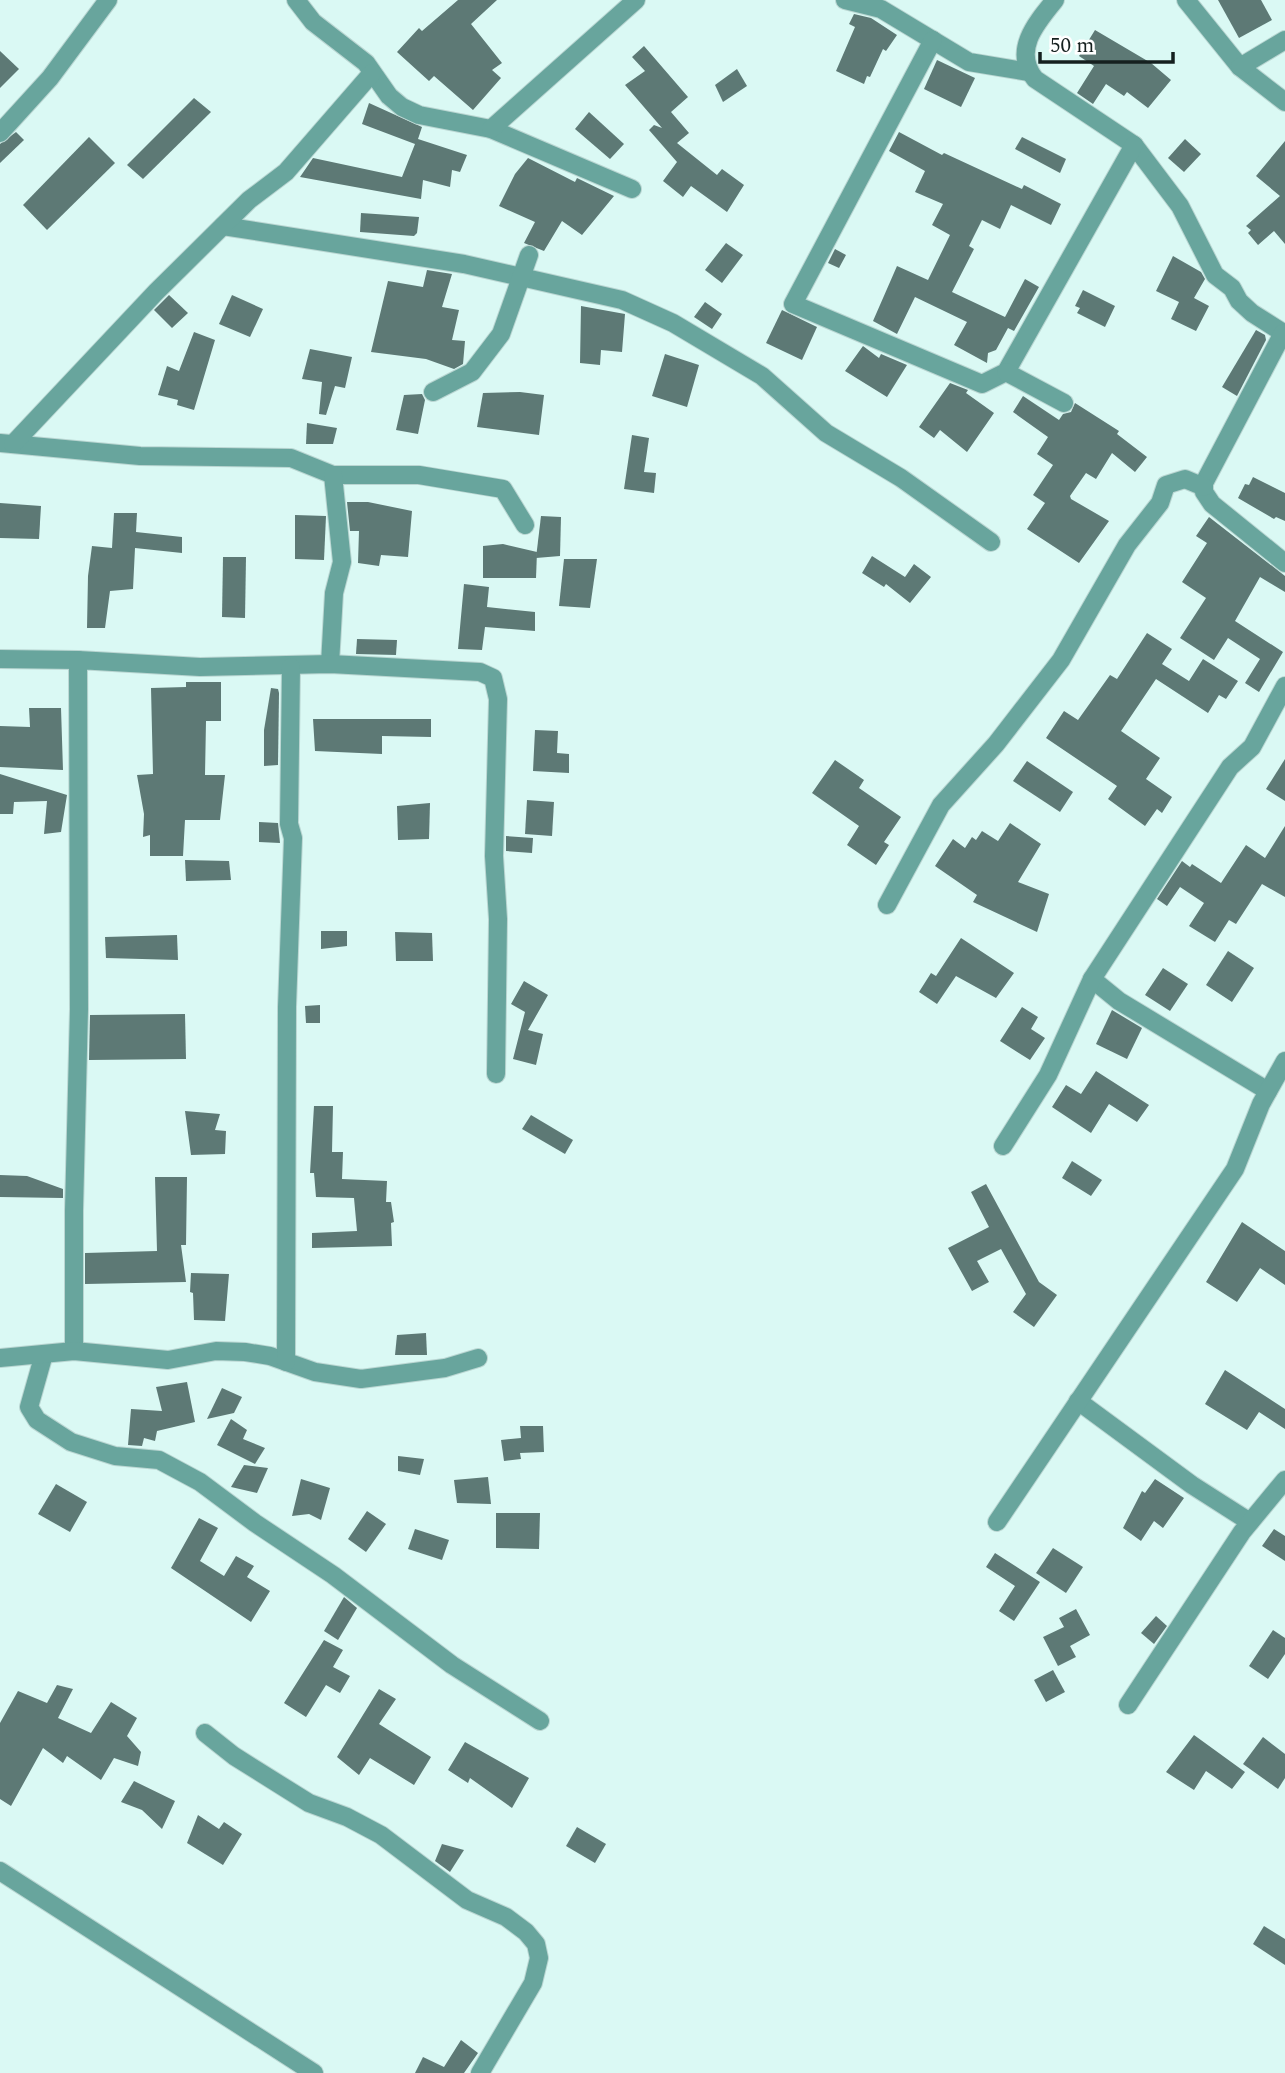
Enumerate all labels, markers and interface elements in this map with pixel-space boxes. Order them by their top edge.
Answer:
scale bar [1040,21,1173,65]
text: 50 m [1050,30,1094,62]

